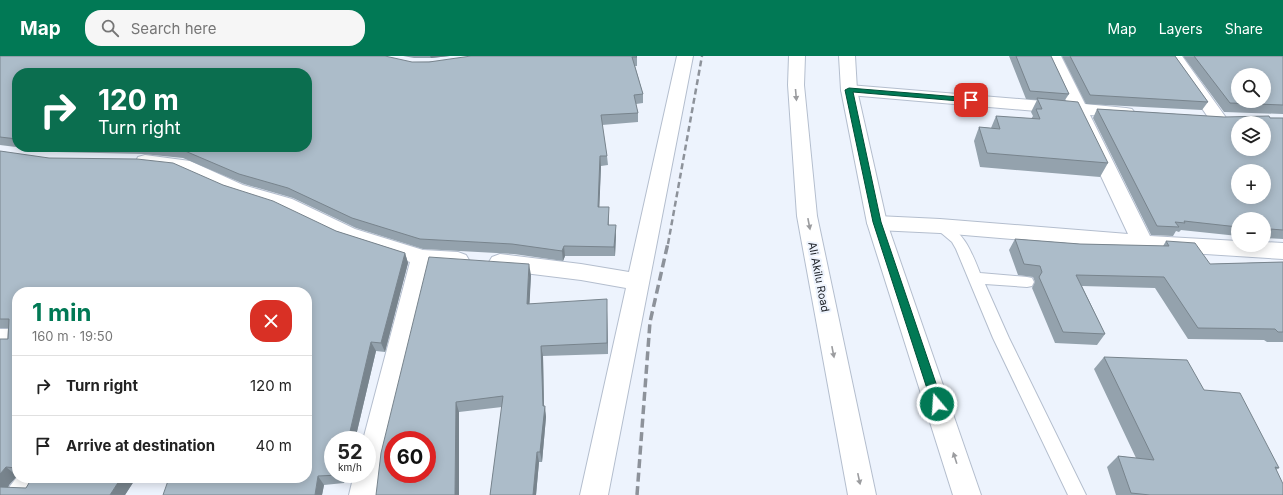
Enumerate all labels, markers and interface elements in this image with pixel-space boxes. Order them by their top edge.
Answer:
search box [85,10,365,46]
text: Map [20,17,61,40]
icon: search [99,17,121,39]
text: Search here [131,19,216,38]
text: Map [1108,20,1137,37]
text: Layers [1159,20,1203,37]
text: Share [1225,20,1263,37]
map controls [1231,68,1271,252]
button: search [1231,68,1271,108]
text: 120 m [98,83,179,117]
pin [954,83,988,117]
icon: right [32,84,84,136]
one-way arrow [793,89,800,101]
icon: arrive [960,89,982,111]
button: layers [1231,116,1271,156]
text: Turn right [98,117,181,138]
button: + [1231,164,1271,204]
button: − [1231,212,1271,252]
one-way arrow [806,218,812,230]
street label: Ali Akilu Road [805,241,833,313]
text: 1 min [32,298,91,327]
button: close [250,300,292,342]
text: 160 m · 19:50 [32,328,113,344]
one-way arrow [830,346,836,358]
icon: right [32,375,54,397]
text: Turn right [66,376,138,395]
text: 120 m [250,376,292,395]
position arrow [916,383,958,425]
speed limit sign: 60 [384,431,436,483]
icon: arrive [32,435,54,457]
text: Arrive at destination [66,436,215,455]
text: 40 m [255,436,292,455]
text: 52 [337,440,363,464]
one-way arrow [952,452,958,464]
text: km/h [338,461,362,473]
one-way arrow [856,473,862,486]

